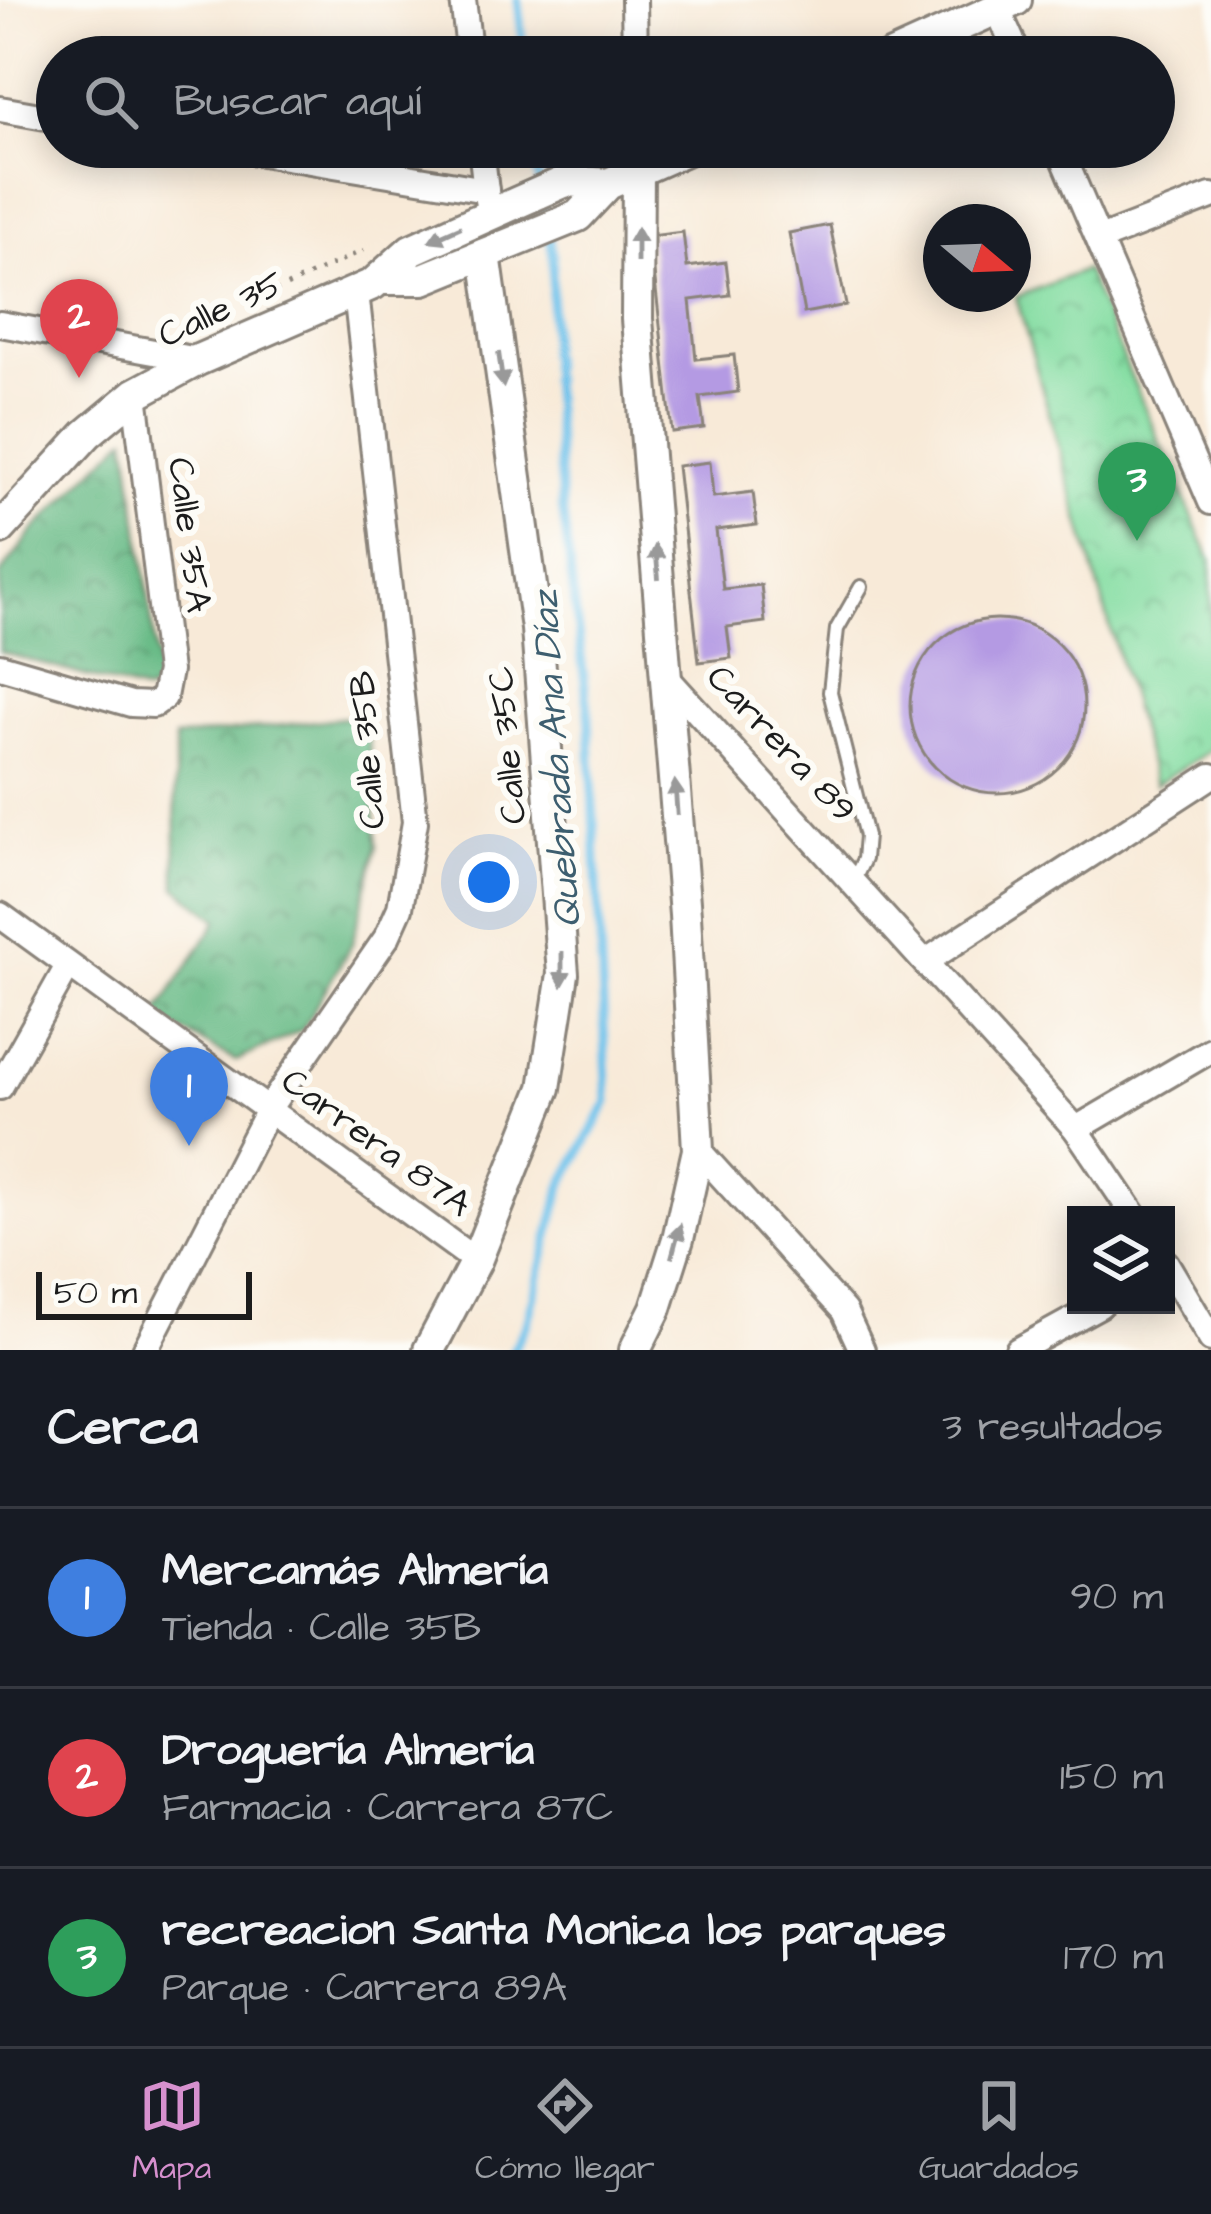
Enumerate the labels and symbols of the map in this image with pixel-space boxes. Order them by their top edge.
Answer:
north arrow [923,204,1031,312]
one-way arrow [427,225,462,245]
one-way arrow [628,225,647,263]
street label: Calle 35 [150,259,292,361]
pin: 2 [40,279,118,378]
one-way arrow [492,352,511,389]
pin: 3 [1098,442,1176,541]
street label: Calle 35A [154,455,224,615]
one-way arrow [648,543,667,580]
water label: Quebrada Ana Díaz [518,586,596,929]
street label: Carrera 89 [694,654,868,834]
street label: Calle 35C [476,664,540,826]
street label: Calle 35B [337,669,399,831]
one-way arrow [667,779,686,816]
your location [459,852,519,912]
one-way arrow [552,951,572,989]
pin: 1 [150,1047,228,1146]
street label: Carrera 87A [270,1056,482,1230]
one-way arrow [668,1222,687,1259]
scale bar [36,1266,252,1319]

